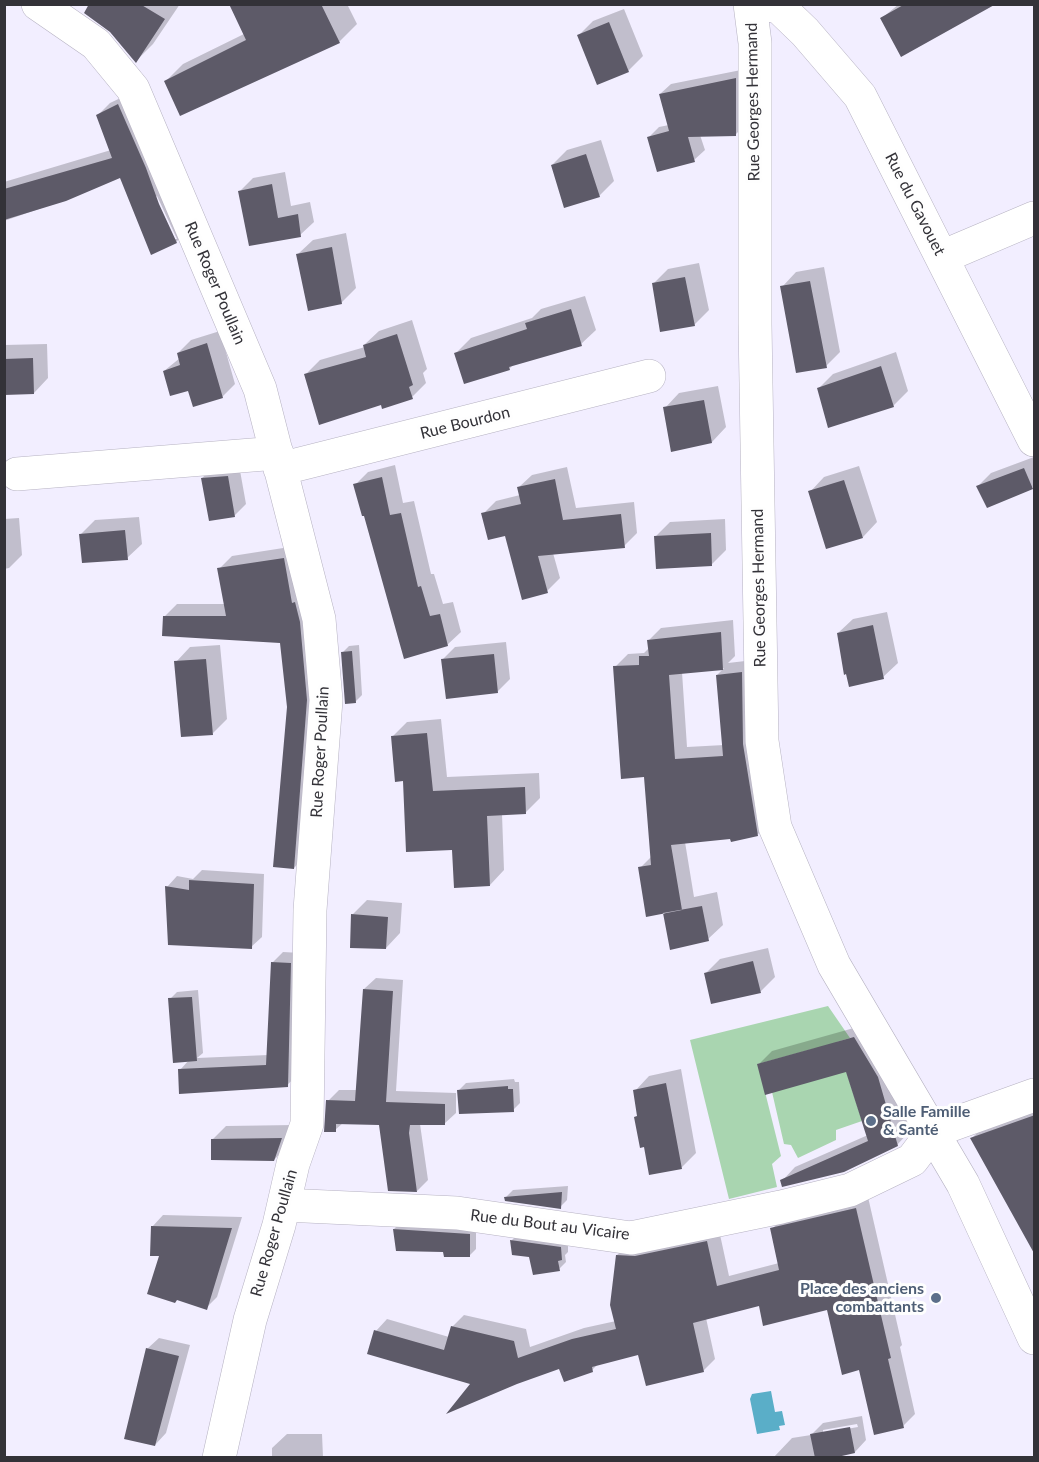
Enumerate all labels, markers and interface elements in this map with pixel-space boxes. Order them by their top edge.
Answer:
street label: Rue Georges Hermand [742,22,764,182]
street label: Rue du Gavouet [881,149,949,259]
street label: Rue Roger Poullain [180,219,250,347]
street label: Rue Bourdon [418,403,512,443]
street label: Rue Georges Hermand [748,508,770,668]
street label: Rue Roger Poullain [307,686,333,818]
place label: Salle Famille & Santé [883,1102,970,1140]
marker: Salle Famille & Santé [864,1114,878,1128]
street label: Rue Roger Poullain [247,1167,301,1299]
street label: Rue du Bout au Vicaire [469,1206,631,1244]
place label: Place des anciens combattants [800,1279,924,1317]
marker: Place des anciens combattants [929,1291,943,1305]

